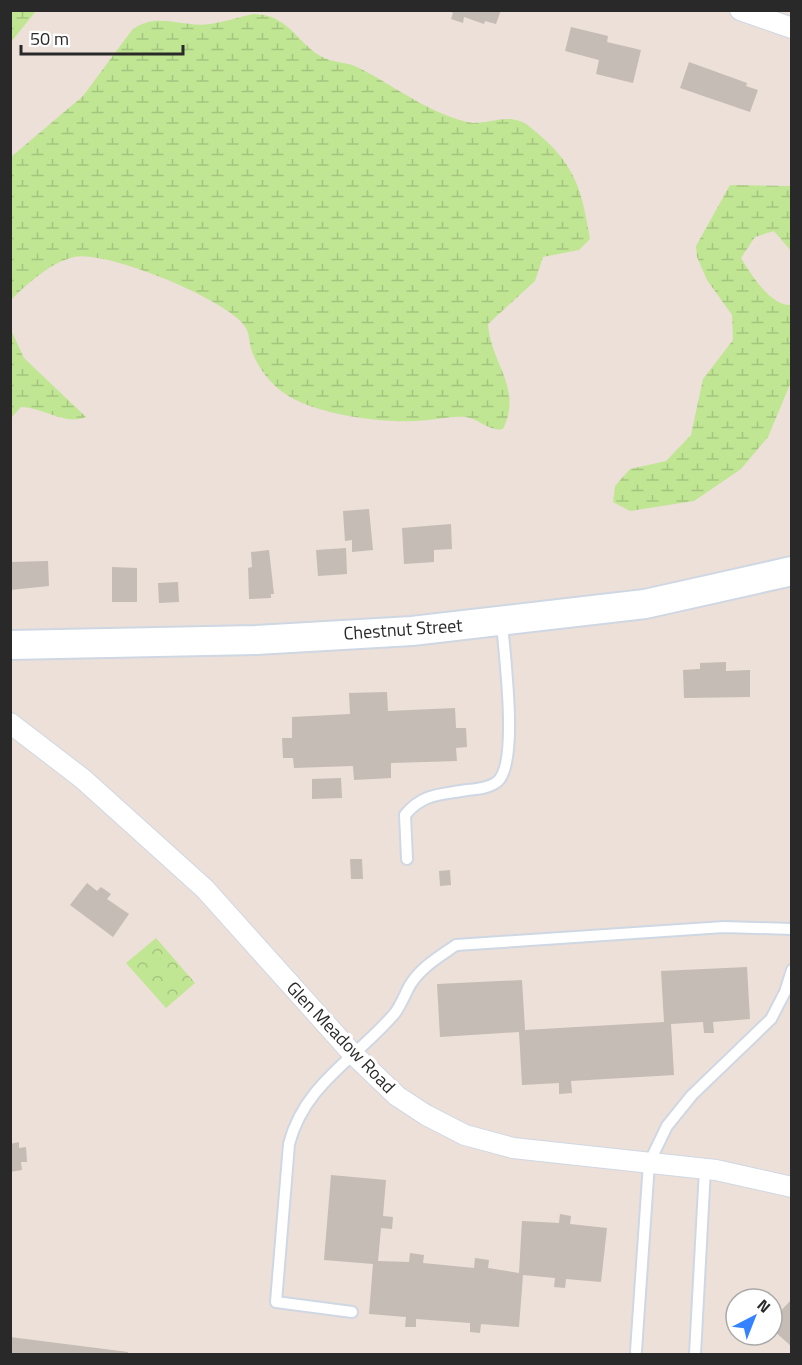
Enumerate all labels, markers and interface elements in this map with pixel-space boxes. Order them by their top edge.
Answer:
scale bar [21,18,183,56]
text: 50 m [30,25,69,52]
street label: Chestnut Street [343,611,464,647]
street label: Glen Meadow Road [280,975,402,1099]
north arrow [724,1287,784,1347]
text: N [752,1293,776,1318]

